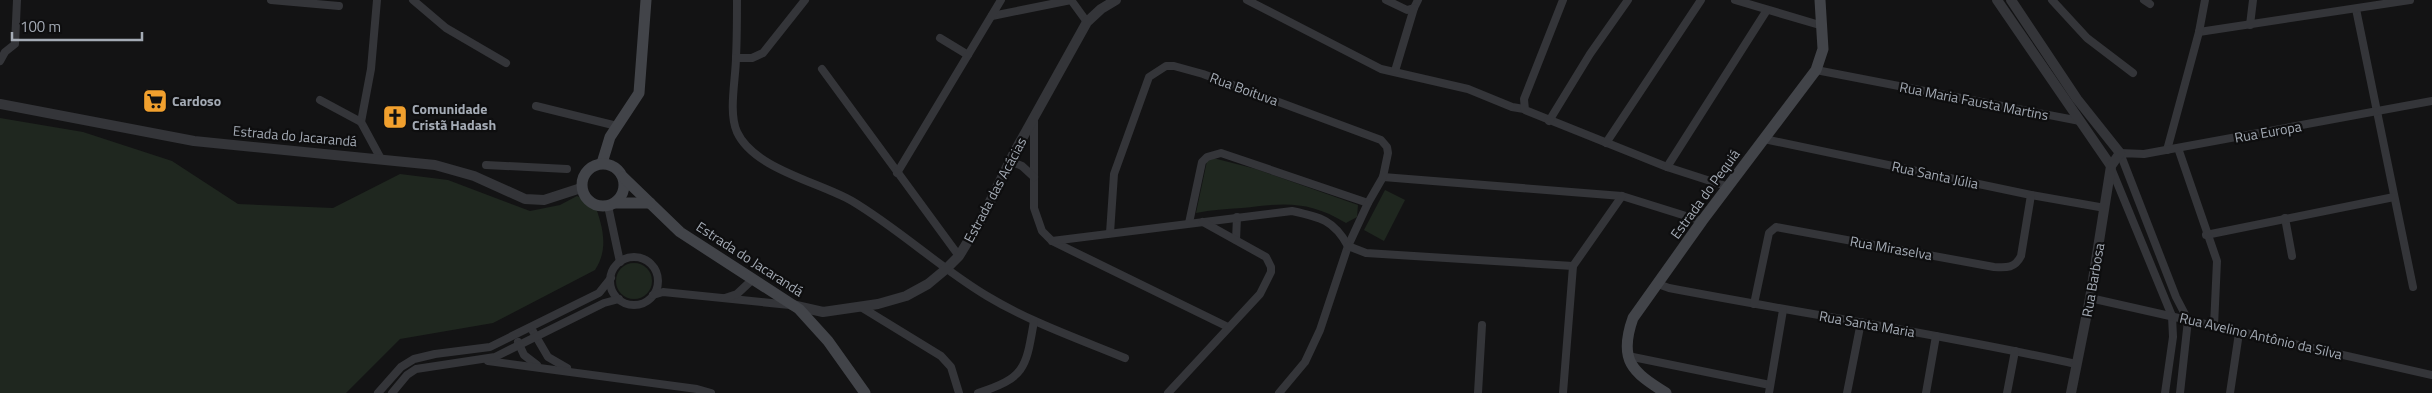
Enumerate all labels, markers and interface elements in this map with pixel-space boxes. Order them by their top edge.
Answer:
scale bar [12,10,142,42]
text: 100 m [20,15,61,38]
street label: Rua Boituva [1207,66,1281,111]
street label: Rua Maria Fausta Martins [1898,76,2050,125]
supermarket icon: Cardoso [142,88,168,114]
place label: Cardoso [172,90,221,111]
place label: Comunidade Cristã Hadash [412,98,496,135]
church icon: Comunidade Cristã Hadash [382,104,408,130]
street label: Rua Europa [2233,115,2303,148]
street label: Estrada do Jacarandá [232,120,358,151]
street label: Estrada das Acácias [958,133,1031,246]
street label: Estrada do Pequiá [1665,144,1744,243]
street label: Rua Santa Júlia [1890,155,1980,194]
street label: Estrada do Jacarandá [692,216,808,301]
street label: Rua Miraselva [1848,230,1934,265]
street label: Rua Barbosa [2076,241,2109,319]
street label: Rua Santa Maria [1818,305,1917,342]
street label: Rua Avelino Antônio da Silva [2178,307,2345,364]

